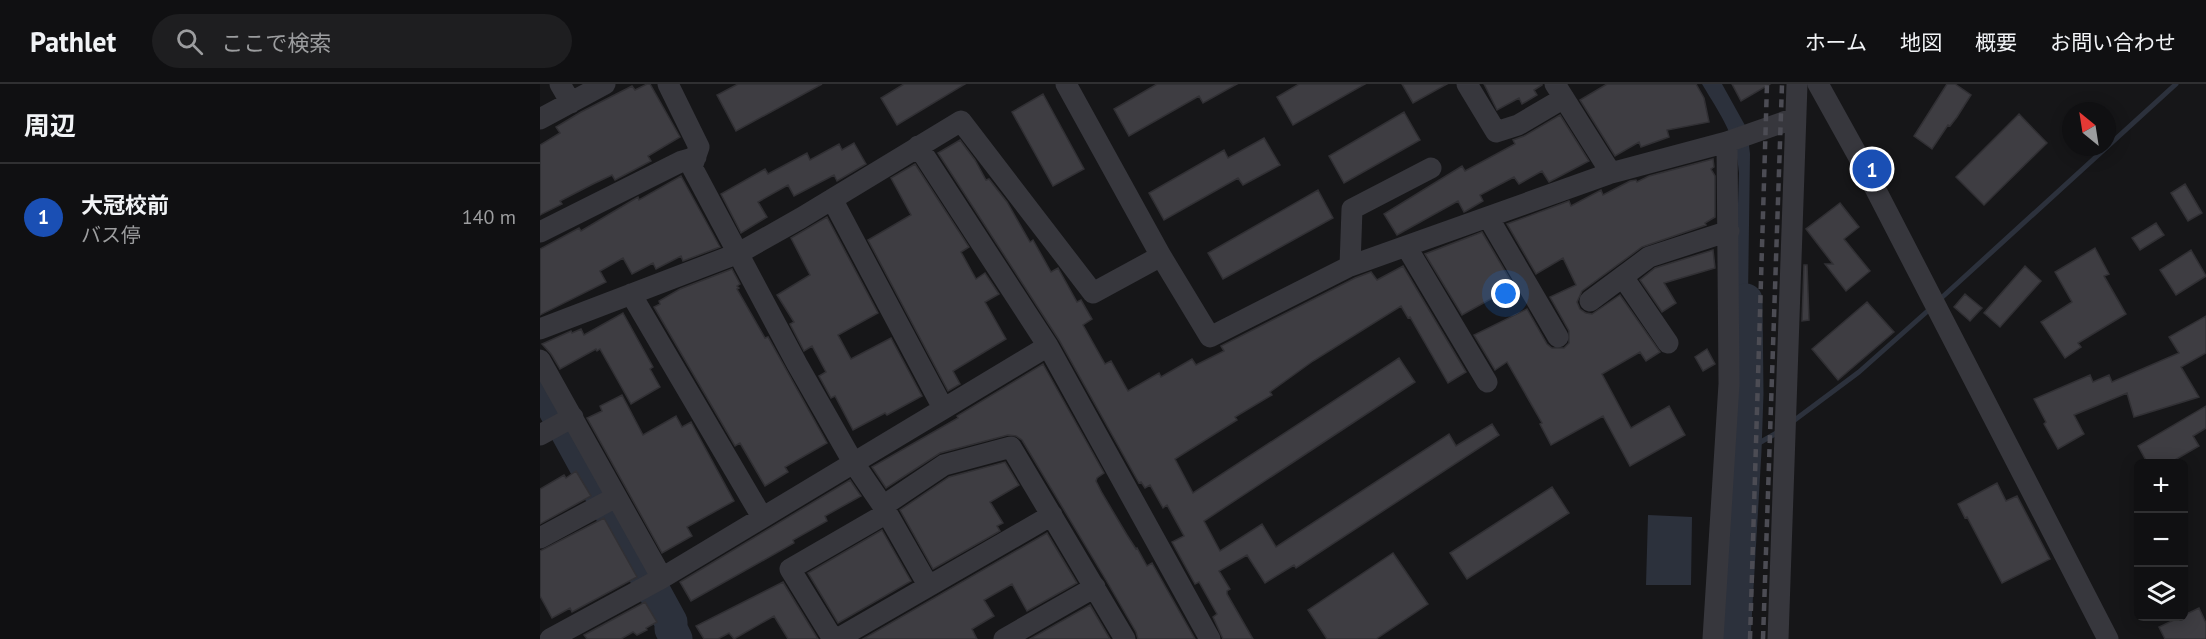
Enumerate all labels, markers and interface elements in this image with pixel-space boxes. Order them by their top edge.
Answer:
search box [152,14,572,68]
text: Pathlet [30,23,116,60]
icon: search [173,25,206,58]
text: ここで検索 [221,29,331,57]
text: ホーム [1805,29,1867,56]
text: 地図 [1900,29,1942,56]
text: 概要 [1975,29,2017,56]
text: お問い合わせ [2050,29,2176,56]
north arrow [2062,102,2116,156]
text: 周辺 [24,109,76,142]
pin: 1 [1852,146,1892,191]
text: 大冠校前 [81,191,169,219]
text: 1 [38,204,49,230]
text: 140 m [462,204,516,230]
text: バス停 [81,222,141,248]
your location [1491,279,1520,308]
map controls [2134,459,2188,621]
button: + [2134,459,2188,513]
button: − [2134,513,2188,567]
button: layers [2134,567,2188,621]

